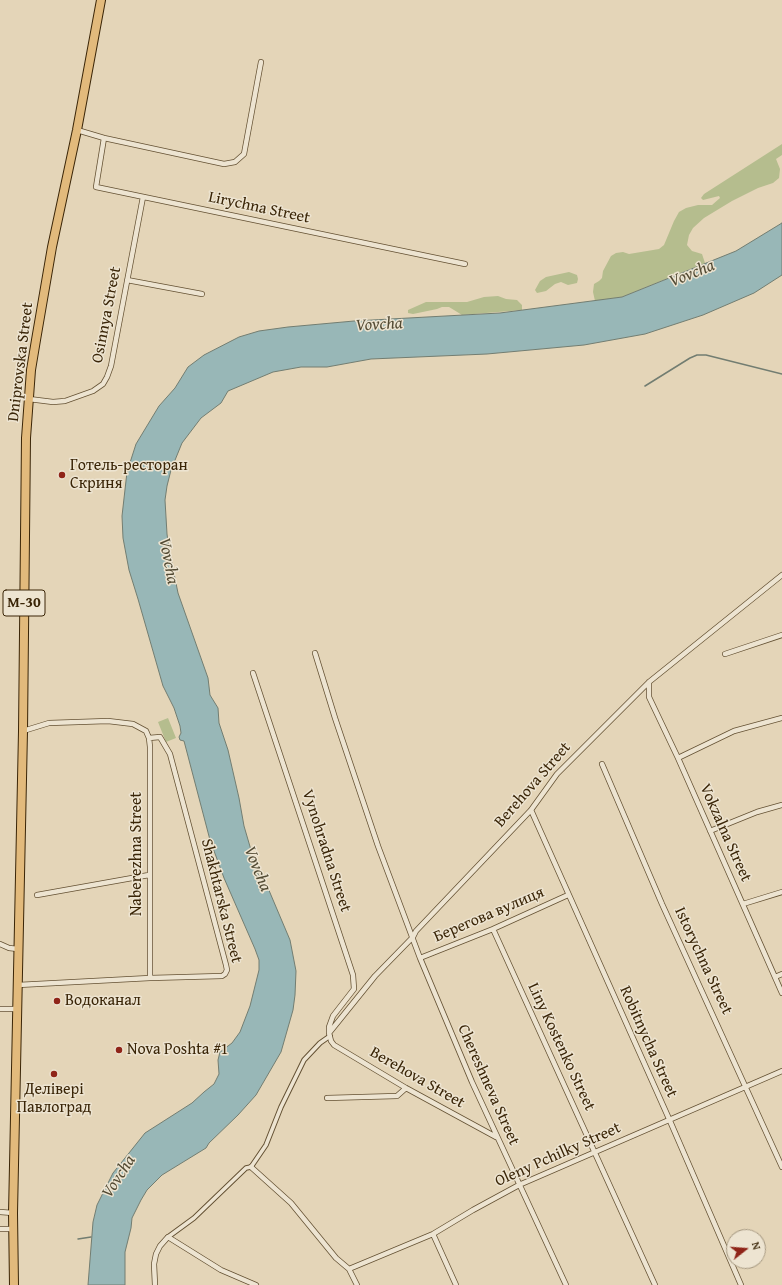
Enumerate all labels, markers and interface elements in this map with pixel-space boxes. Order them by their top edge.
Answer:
street label: Lirychna Street [207,188,311,228]
water label: Vovcha [666,256,718,292]
street label: Osinnya Street [88,265,126,365]
street label: Dniprovska Street [4,301,38,423]
water label: Vovcha [355,314,403,336]
place label: Готель-ресторан Скриня [70,456,188,494]
marker: Готель-ресторан Скриня [57,470,67,480]
water label: Vovcha [153,536,183,586]
road number: М-30 [3,590,45,616]
street label: Berehova Street [491,739,575,831]
street label: Vokzalna Street [695,781,755,885]
street label: Vynohradna Street [297,787,355,915]
street label: Naberezhna Street [127,792,147,916]
street label: Shakhtarska Street [196,837,246,965]
water label: Vovcha [239,843,275,895]
street label: Берегова вулиця [431,883,547,947]
street label: Istorychna Street [670,904,736,1018]
street label: Liny Kostenko Street [523,980,599,1114]
street label: Robitnycha Street [615,983,681,1101]
place label: Водоканал [65,991,141,1011]
marker: Водоканал [52,996,62,1006]
street label: Chereshneva Street [453,1022,523,1148]
place label: Nova Poshta #1 [127,1040,228,1060]
street label: Berehova Street [366,1043,468,1113]
marker: Nova Poshta #1 [114,1045,124,1055]
marker: Делівері Павлоград [49,1069,59,1079]
place label: Делівері Павлоград [17,1080,91,1118]
street label: Oleny Pchilky Street [492,1119,624,1191]
water label: Vovcha [98,1152,140,1202]
north arrow [726,1229,766,1269]
text: N [748,1240,765,1252]

